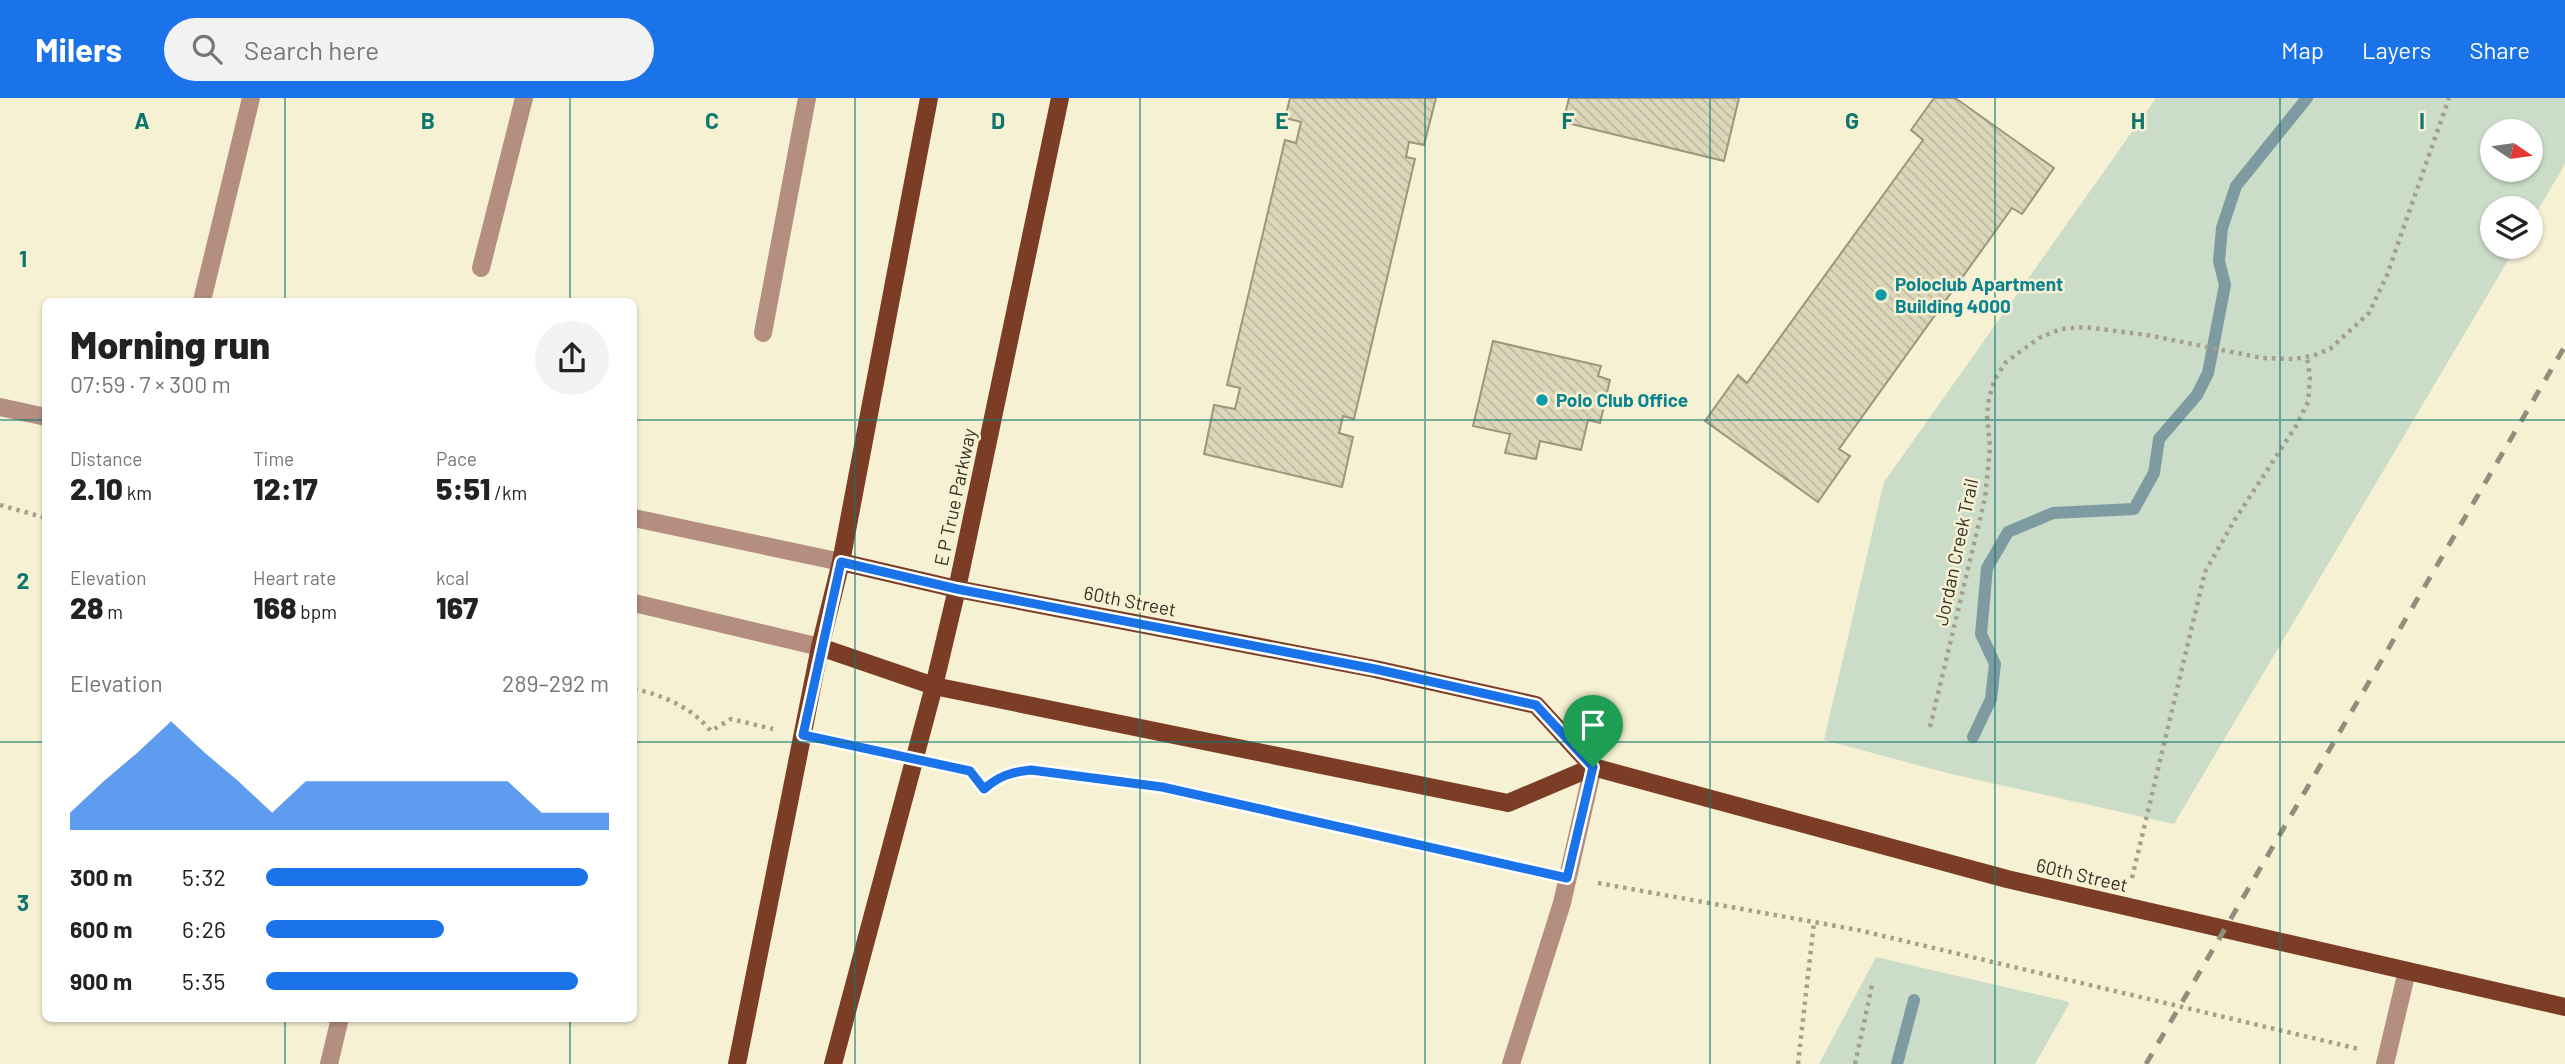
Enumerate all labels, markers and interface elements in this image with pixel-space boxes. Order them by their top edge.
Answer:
search box [164,18,654,81]
text: Milers [35,29,122,69]
icon: search [188,30,226,68]
text: Search here [244,34,379,65]
text: Map [2281,35,2324,64]
text: Layers [2362,35,2431,64]
text: Share [2469,35,2530,64]
text: A [134,106,150,134]
text: B [421,106,435,134]
text: C [705,106,719,134]
text: D [991,106,1005,134]
text: E [1275,106,1289,134]
text: F [1562,106,1575,134]
text: G [1845,106,1859,134]
text: H [2131,106,2145,134]
text: I [2419,106,2425,134]
north arrow [2480,119,2543,182]
map controls [2480,119,2543,259]
button: layers [2480,196,2543,259]
text: 1 [19,244,27,272]
place label: Poloclub Apartment Building 4000 [1895,272,2063,317]
marker: Poloclub Apartment Building 4000 [1873,287,1889,303]
text: Morning run [70,321,270,367]
button: share [535,321,609,395]
text: 07:59 · 7 × 300 m [70,370,231,398]
place label: Polo Club Office [1556,388,1688,411]
marker: Polo Club Office [1534,392,1550,408]
street label: E P True Parkway [929,426,980,568]
text: Distance [70,447,142,470]
text: Time [253,447,294,470]
text: Pace [436,447,477,470]
text: 2.10 [70,470,123,506]
text: 12:17 [253,470,318,506]
text: 5:51 [436,470,491,506]
street label: Jordan Creek Trail [1929,476,1982,628]
text: km [123,481,152,504]
text: /km [491,481,527,504]
text: 2 [17,566,29,594]
text: Elevation [70,566,147,589]
text: Heart rate [253,566,336,589]
text: kcal [436,566,469,589]
street label: 60th Street [1082,580,1178,621]
text: 28 [70,589,104,625]
text: 168 [253,589,296,625]
text: 167 [436,589,478,625]
text: m [104,600,123,623]
text: bpm [296,600,337,623]
text: Elevation [70,669,163,697]
text: 289–292 m [502,669,609,697]
pin [1563,695,1623,767]
icon: arrive [1574,706,1612,744]
street label: 60th Street [2034,853,2130,896]
text: 300 m [70,863,132,891]
text: 5:32 [182,863,226,891]
text: 3 [17,888,29,916]
text: 600 m [70,915,132,943]
text: 6:26 [182,915,226,943]
text: 900 m [70,967,132,995]
text: 5:35 [182,967,225,995]

